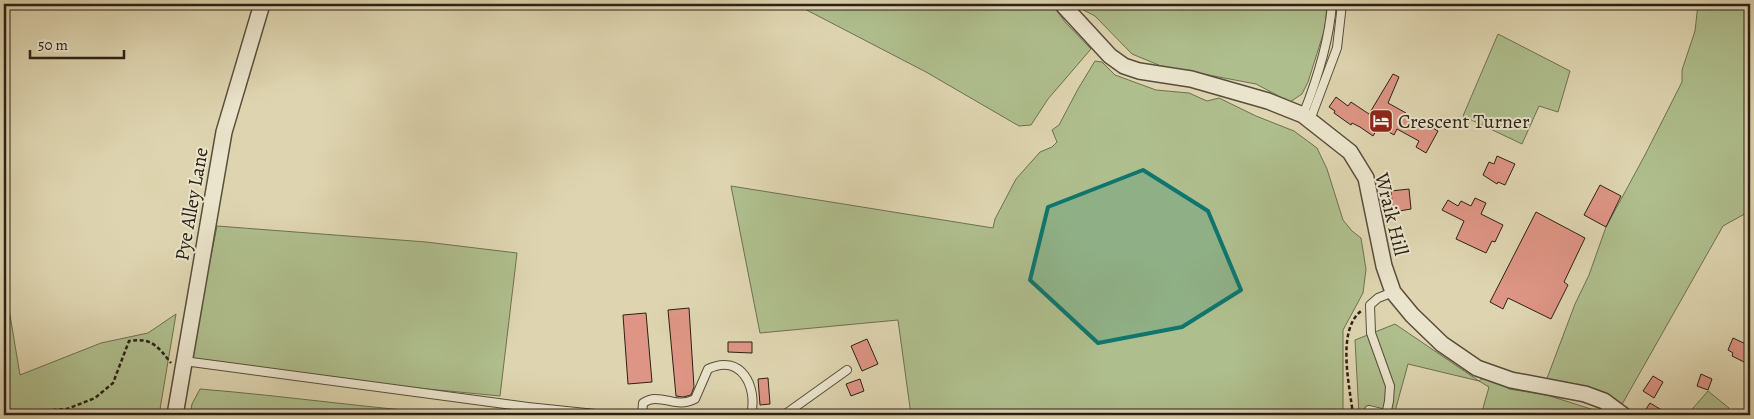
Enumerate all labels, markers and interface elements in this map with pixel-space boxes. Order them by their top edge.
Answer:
scale bar [30,28,124,60]
text: 50 m [38,35,68,55]
hotel icon: Crescent Turner [1368,108,1394,134]
place label: Crescent Turner [1398,108,1530,135]
street label: Pye Alley Lane [168,145,215,263]
street label: Wraik Hill [1368,169,1415,258]

